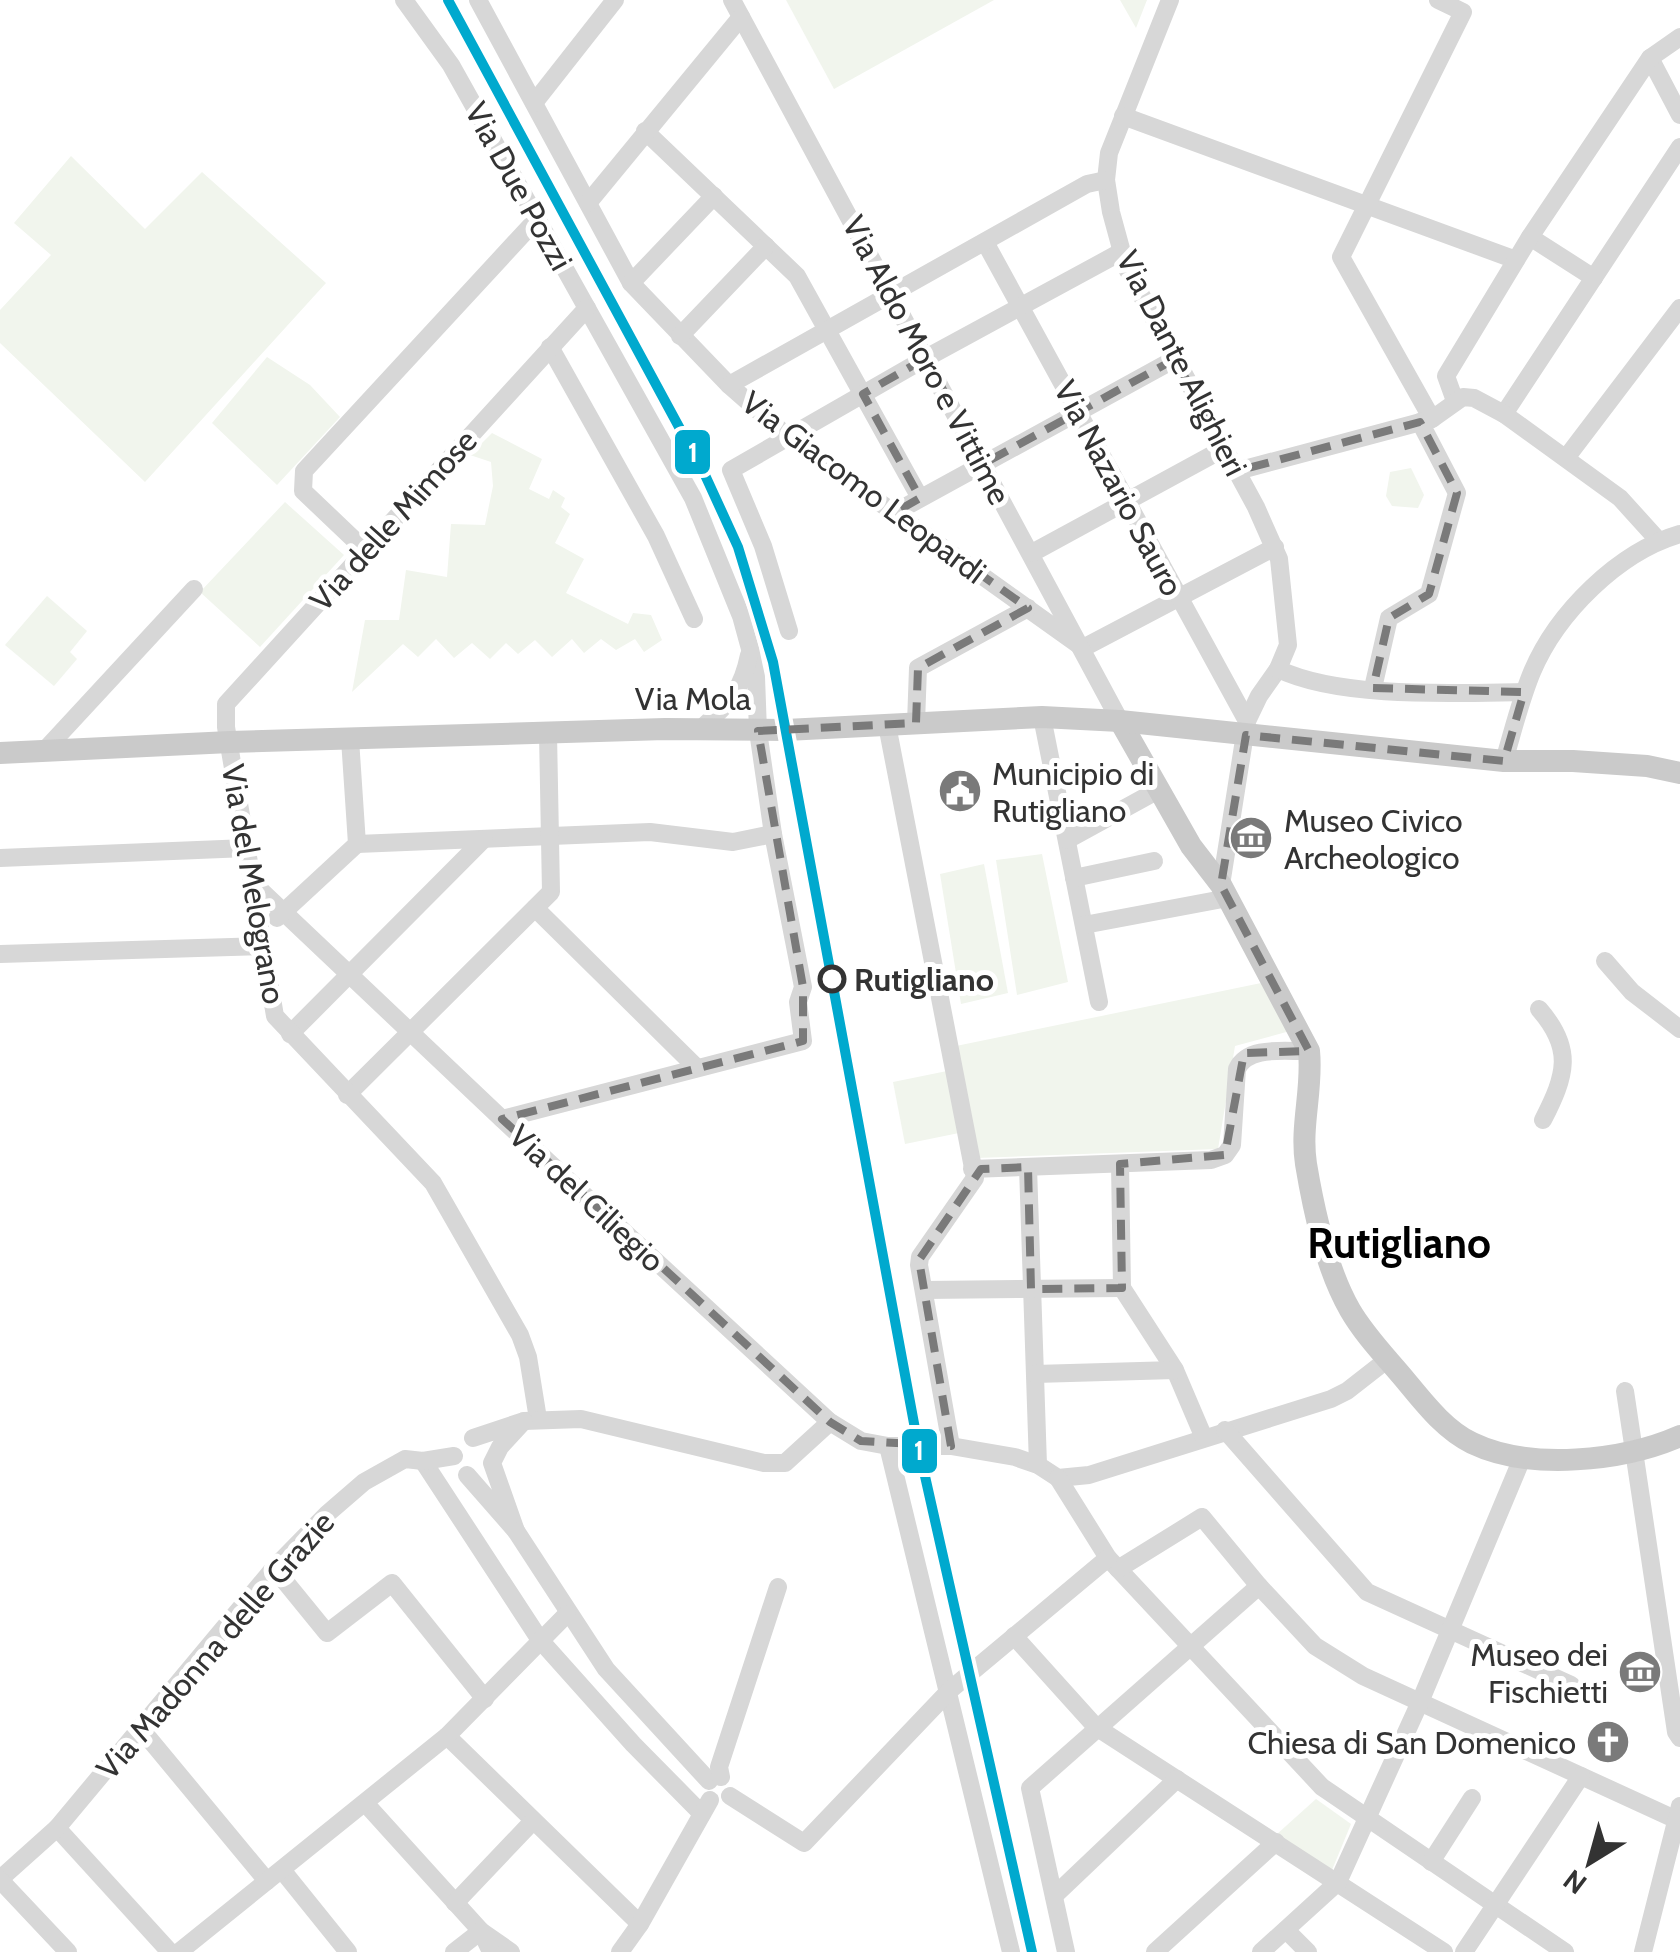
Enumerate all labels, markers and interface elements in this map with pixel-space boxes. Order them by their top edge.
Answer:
street label: Via Due Pozzi [457,95,581,277]
street label: Via Aldo Moro e Vittime [834,209,1020,511]
street label: Via Dante Alighieri [1108,244,1256,482]
street label: Via Nazario Sauro [1046,374,1192,602]
street label: Via Giacomo Leopardi [734,382,994,592]
street label: Via delle Mimose [301,421,485,619]
line badge: 1 [673,428,712,476]
text: 1 [688,435,698,469]
street label: Via Mola [635,679,752,718]
place label: Municipio di Rutigliano [992,754,1154,830]
street label: Via del Melograno [214,761,294,1007]
public building icon: Municipio di Rutigliano [937,768,983,814]
place label: Museo Civico Archeologico [1284,801,1463,877]
museum icon: Museo Civico Archeologico [1228,815,1274,861]
place label: Rutigliano [854,960,994,999]
marker: Rutigliano [819,966,845,992]
street label: Via del Ciliegio [501,1116,673,1280]
district label: Rutigliano [1307,1217,1491,1269]
line badge: 1 [900,1427,939,1475]
text: 1 [914,1433,924,1467]
street label: Via Madonna delle Grazie [88,1503,342,1787]
place label: Museo dei Fischietti [1470,1635,1608,1711]
museum icon: Museo dei Fischietti [1617,1649,1663,1695]
church icon: Chiesa di San Domenico [1585,1719,1631,1765]
place label: Chiesa di San Domenico [1247,1723,1576,1762]
north arrow [1540,1812,1640,1912]
text: N [1557,1862,1593,1901]

